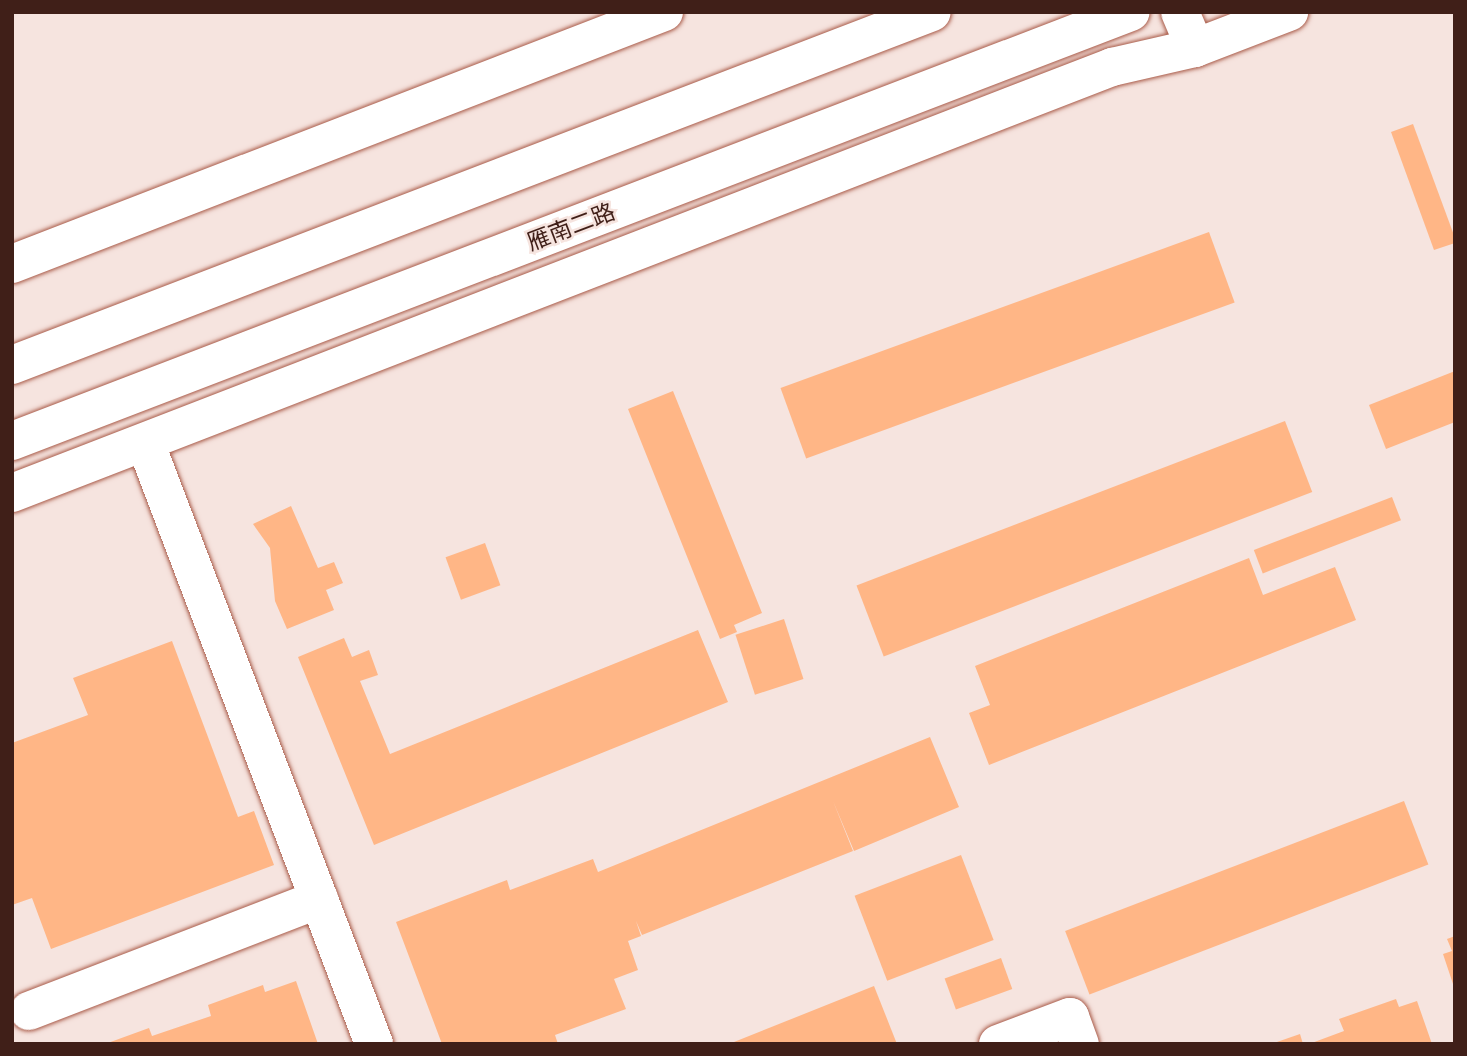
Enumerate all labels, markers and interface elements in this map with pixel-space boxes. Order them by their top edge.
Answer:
street label: 雁南二路 [523,198,619,256]

